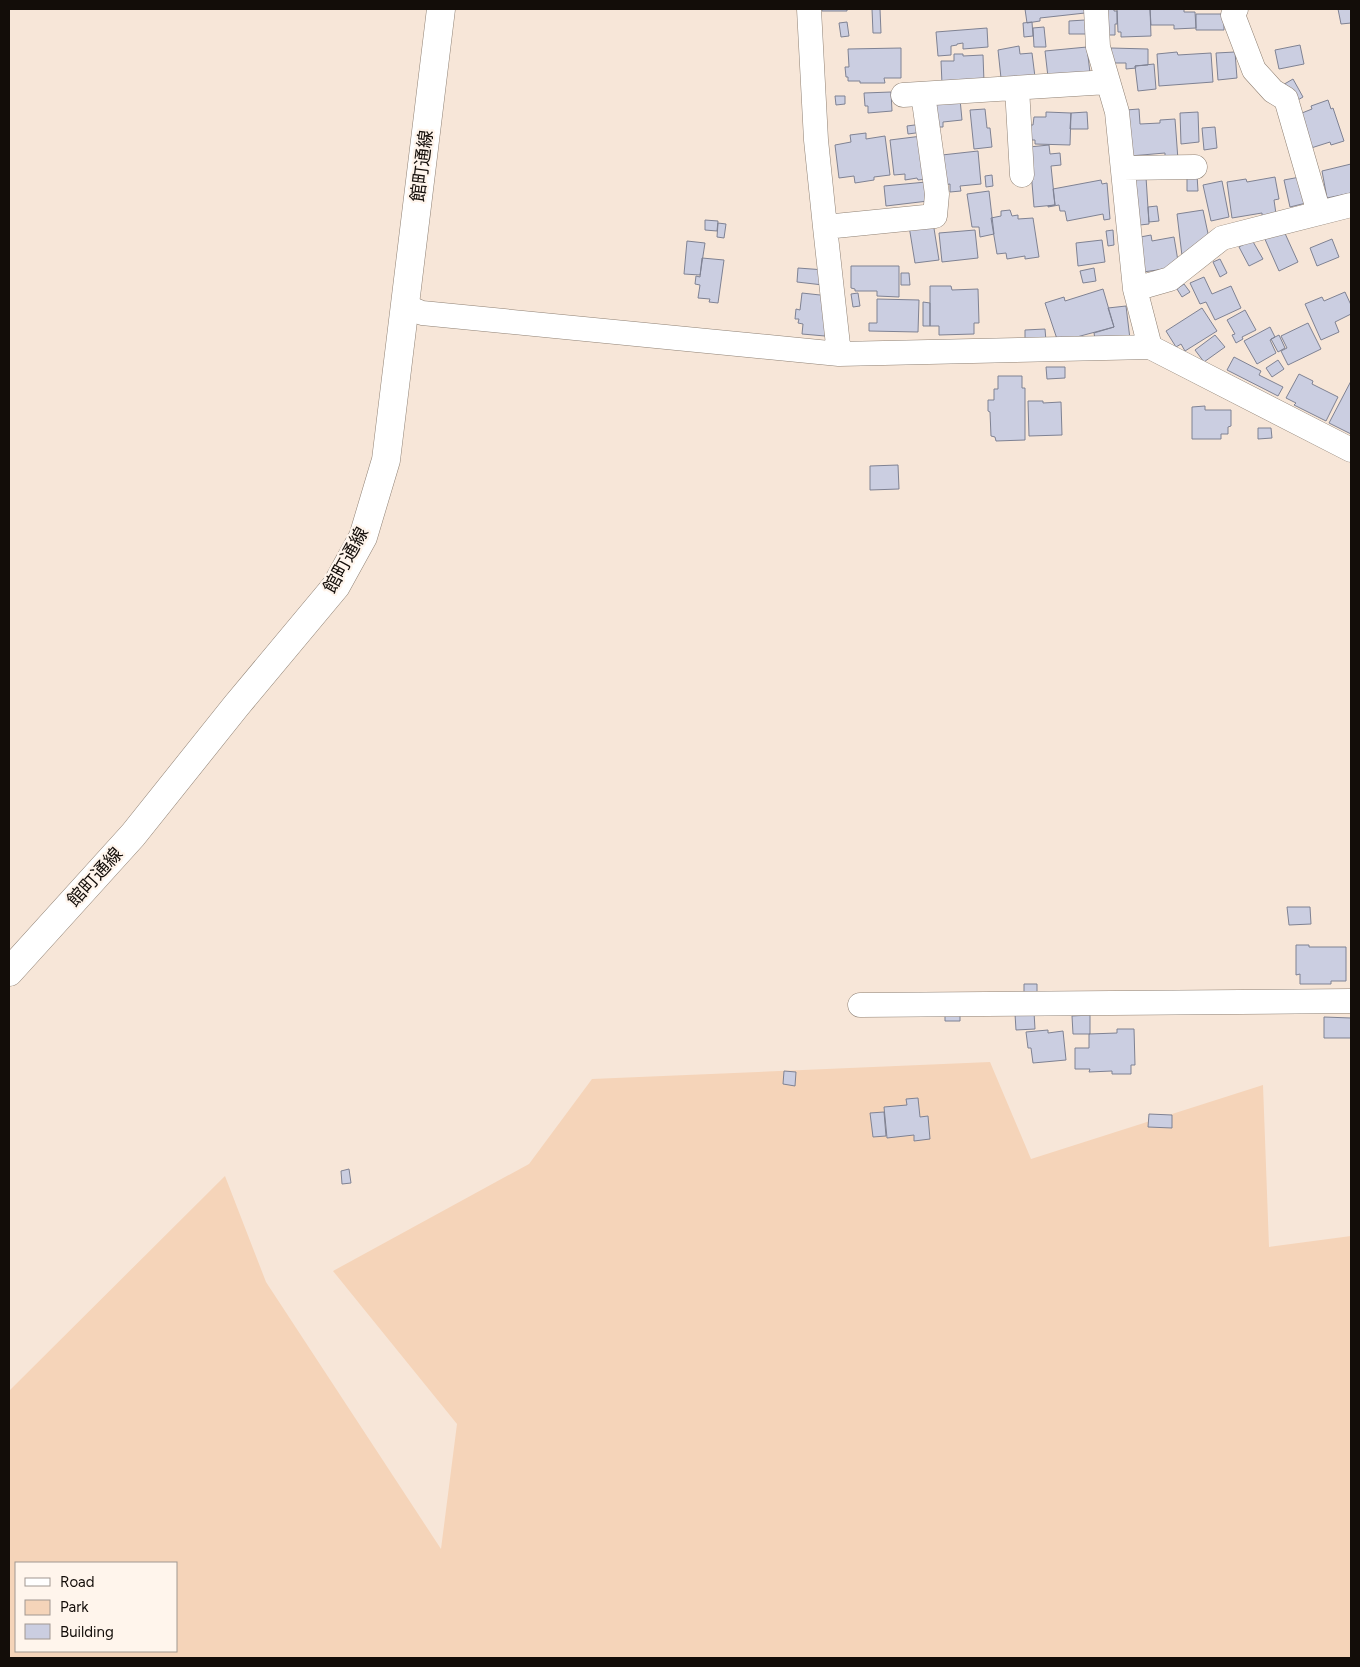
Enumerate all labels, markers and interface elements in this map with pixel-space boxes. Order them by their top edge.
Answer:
street label: 館町通線 [407,129,437,203]
street label: 館町通線 [319,523,373,597]
street label: 館町通線 [63,843,127,911]
legend [15,1562,178,1652]
text: Road [60,1573,95,1591]
text: Park [60,1598,89,1616]
text: Building [60,1623,114,1641]

